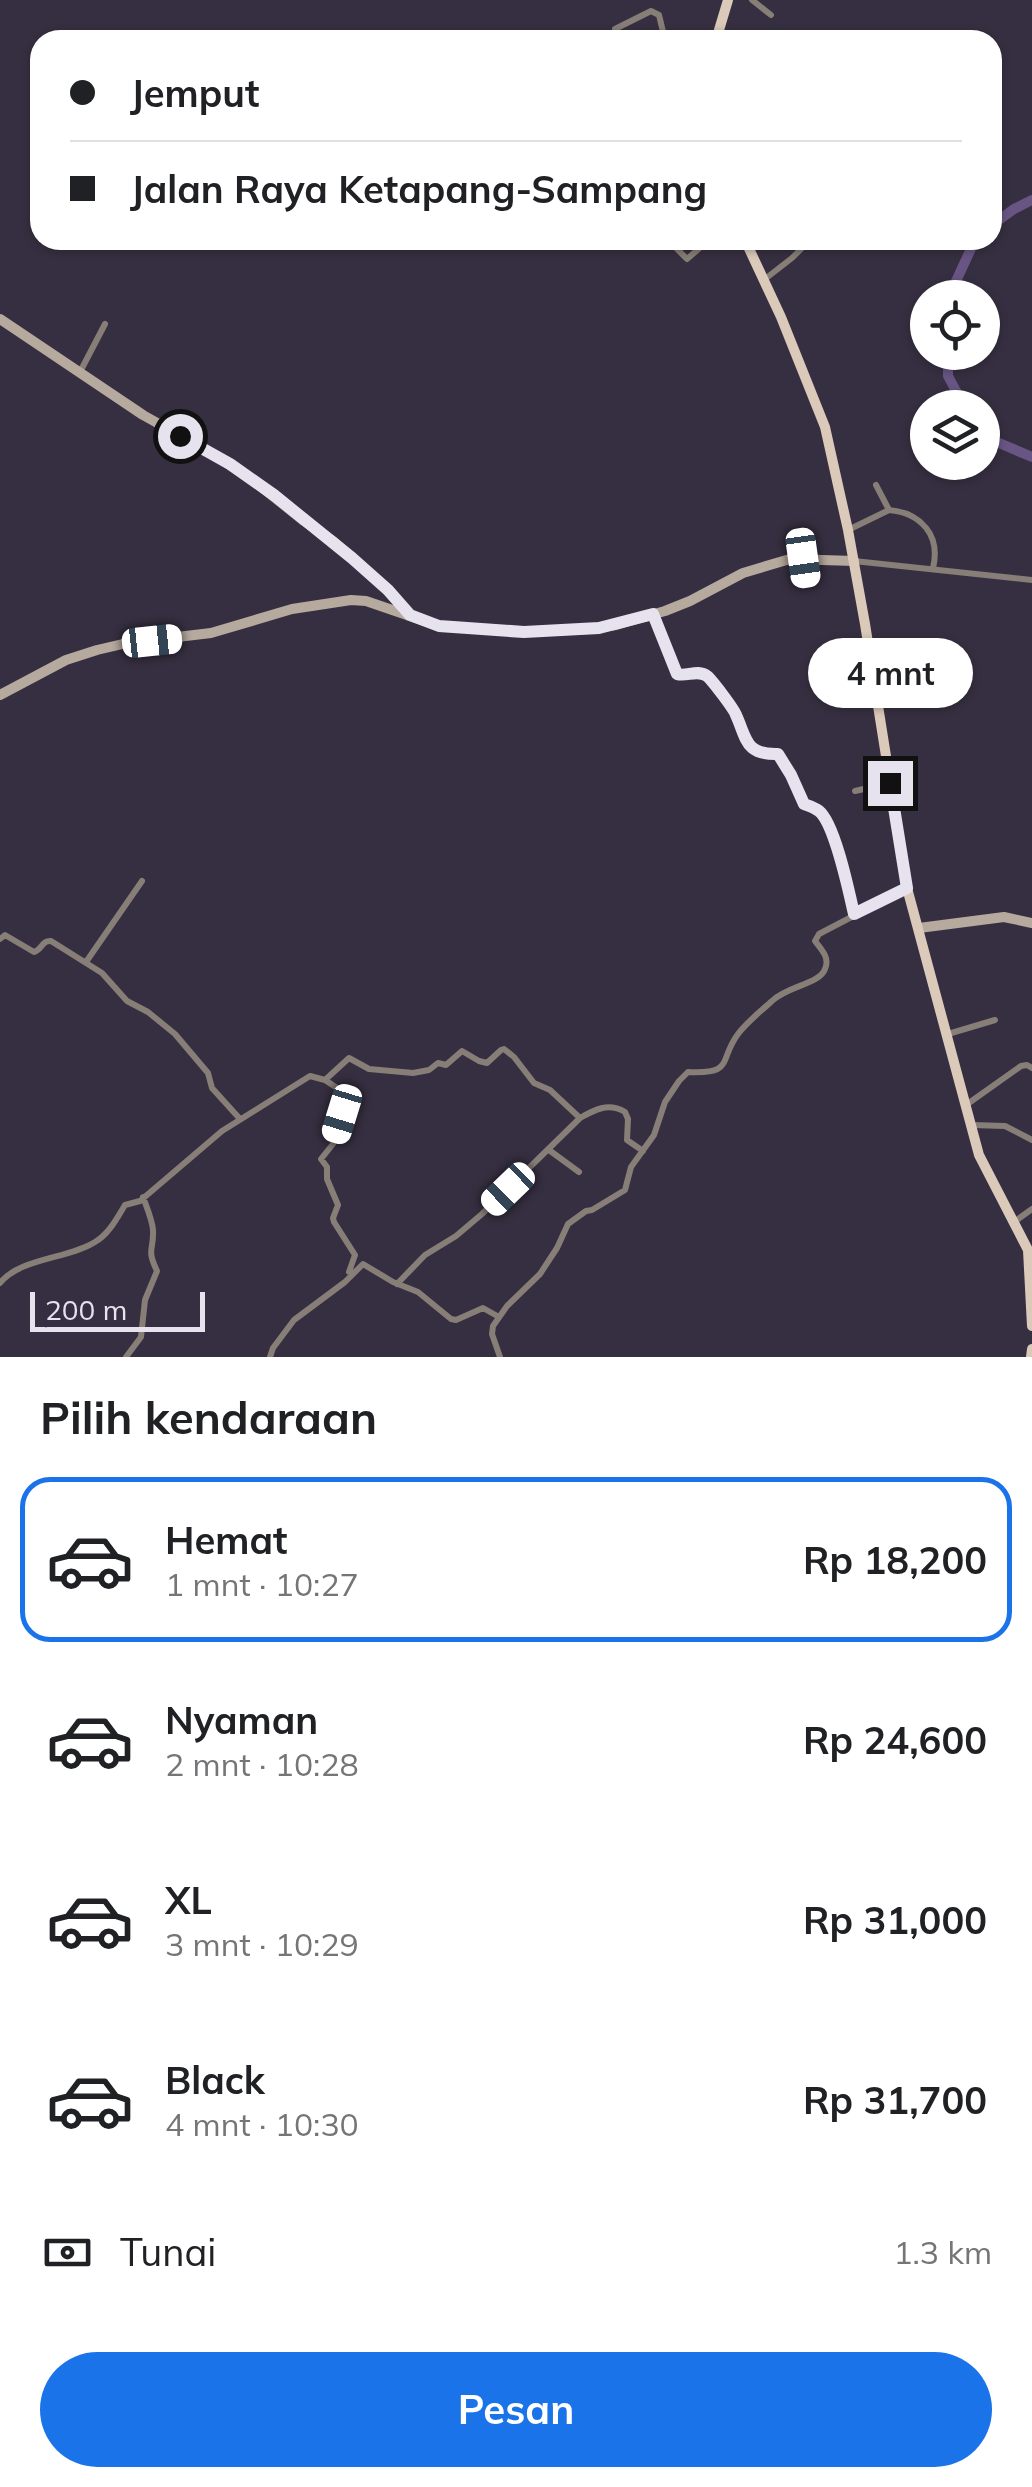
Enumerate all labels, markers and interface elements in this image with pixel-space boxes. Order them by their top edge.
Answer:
text: Jemput [130,69,259,117]
text: Jalan Raya Ketapang-Sampang [130,165,707,213]
map controls [910,280,1000,480]
button: locate [910,280,1000,370]
button: layers [910,390,1000,480]
route start [158,414,203,459]
car [784,526,822,590]
car [121,623,183,659]
callout: 4 mnt [808,638,972,708]
text: 4 mnt [846,653,935,693]
route end [868,761,913,806]
car [319,1081,365,1147]
car [476,1157,540,1221]
scale bar [30,1287,205,1332]
text: 200 m [45,1292,127,1327]
text: Pilih kendaraan [40,1389,377,1445]
icon: car [45,1515,135,1605]
text: Hemat [165,1516,287,1564]
text: Rp 18,200 [803,1536,987,1584]
text: 1 mnt · 10:27 [165,1564,359,1604]
icon: car [45,1695,135,1785]
text: Nyaman [165,1696,318,1744]
text: Rp 24,600 [803,1716,987,1764]
text: 2 mnt · 10:28 [165,1744,359,1784]
icon: car [45,1875,135,1965]
text: XL [165,1876,212,1924]
text: Rp 31,000 [803,1896,987,1944]
text: 3 mnt · 10:29 [165,1924,359,1964]
icon: car [45,2055,135,2145]
text: Black [165,2056,265,2104]
text: Rp 31,700 [803,2076,987,2124]
text: 4 mnt · 10:30 [165,2104,359,2144]
icon: cash [40,2225,95,2280]
text: Tunai [120,2228,216,2276]
text: 1.3 km [893,2232,992,2272]
button: Pesan [40,2352,992,2467]

